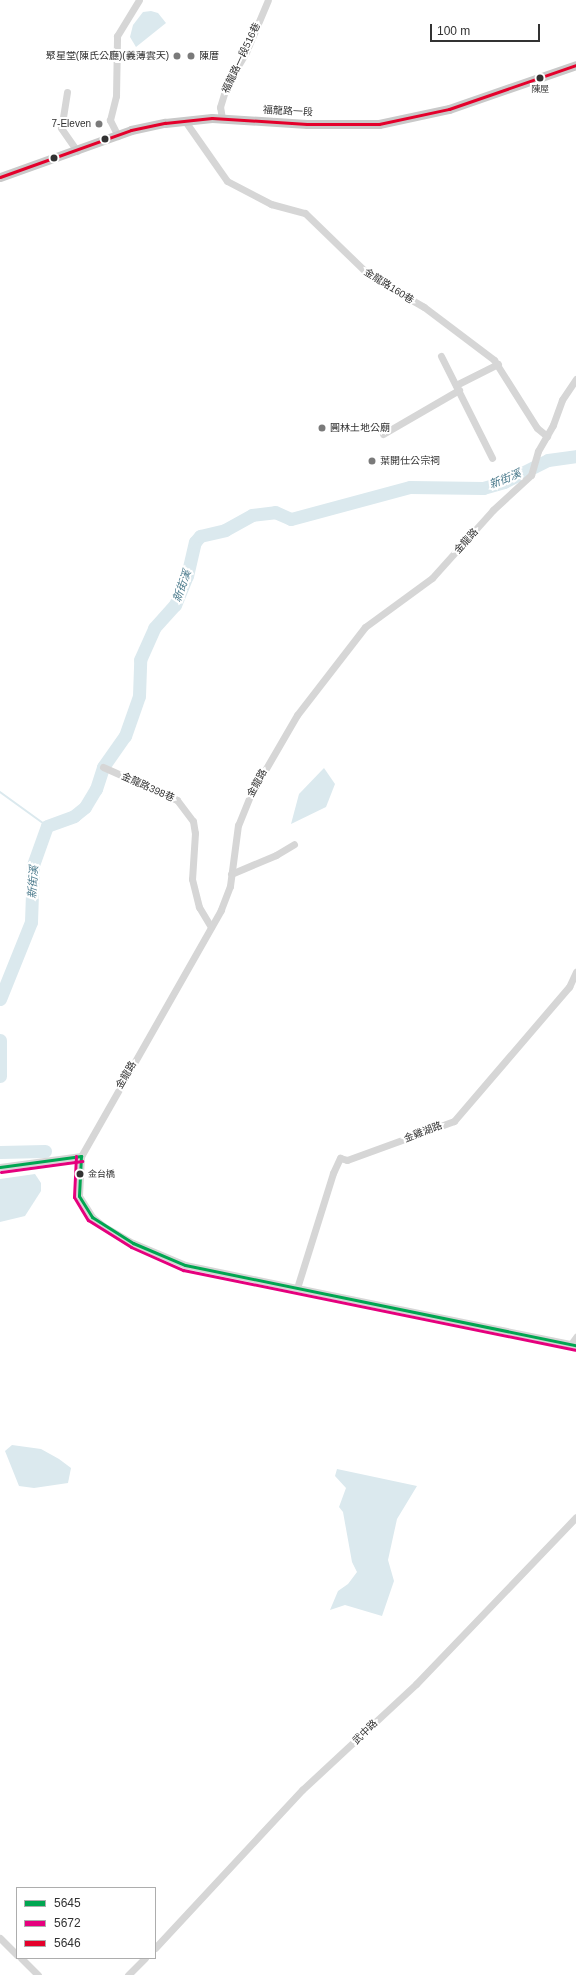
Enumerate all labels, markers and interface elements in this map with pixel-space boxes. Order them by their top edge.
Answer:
scale bar [432,16,542,42]
street label: 福龍路一段516巷 [219,21,263,95]
text: 100 m [437,24,470,38]
place label: 聚星堂(陳氏公廳)(義薄雲天) [46,50,169,62]
place label: 陳厝 [199,50,219,62]
marker: 聚星堂(陳氏公廳)(義薄雲天) [172,51,182,61]
marker: 陳厝 [186,51,196,61]
marker: 陳屋 [535,73,545,83]
place label: 陳屋 [531,84,549,94]
street label: 福龍路一段 [263,104,313,118]
place label: 7-Eleven [52,118,91,130]
marker: 7-Eleven [94,119,104,129]
unlabelled marker [100,134,110,144]
unlabelled marker [49,153,59,163]
street label: 金龍路160巷 [362,266,416,306]
place label: 圓林土地公廟 [330,422,390,434]
marker: 圓林土地公廟 [317,423,327,433]
place label: 葉開仕公宗祠 [380,455,440,467]
marker: 葉開仕公宗祠 [367,456,377,466]
water label: 新街溪 [487,467,523,491]
street label: 金龍路 [452,526,480,556]
water label: 新街溪 [170,568,194,604]
street label: 金龍路 [245,767,269,799]
street label: 金龍路398巷 [120,770,176,804]
water label: 新街溪 [25,865,41,899]
street label: 金龍路 [113,1059,139,1091]
street label: 金雞湖路 [402,1119,444,1145]
marker: 金台橋 [75,1169,85,1179]
place label: 金台橋 [88,1169,115,1179]
street label: 武中路 [350,1717,380,1747]
legend [16,1887,156,1959]
text: 5645 [54,1896,81,1910]
text: 5672 [54,1916,81,1930]
text: 5646 [54,1936,81,1950]

